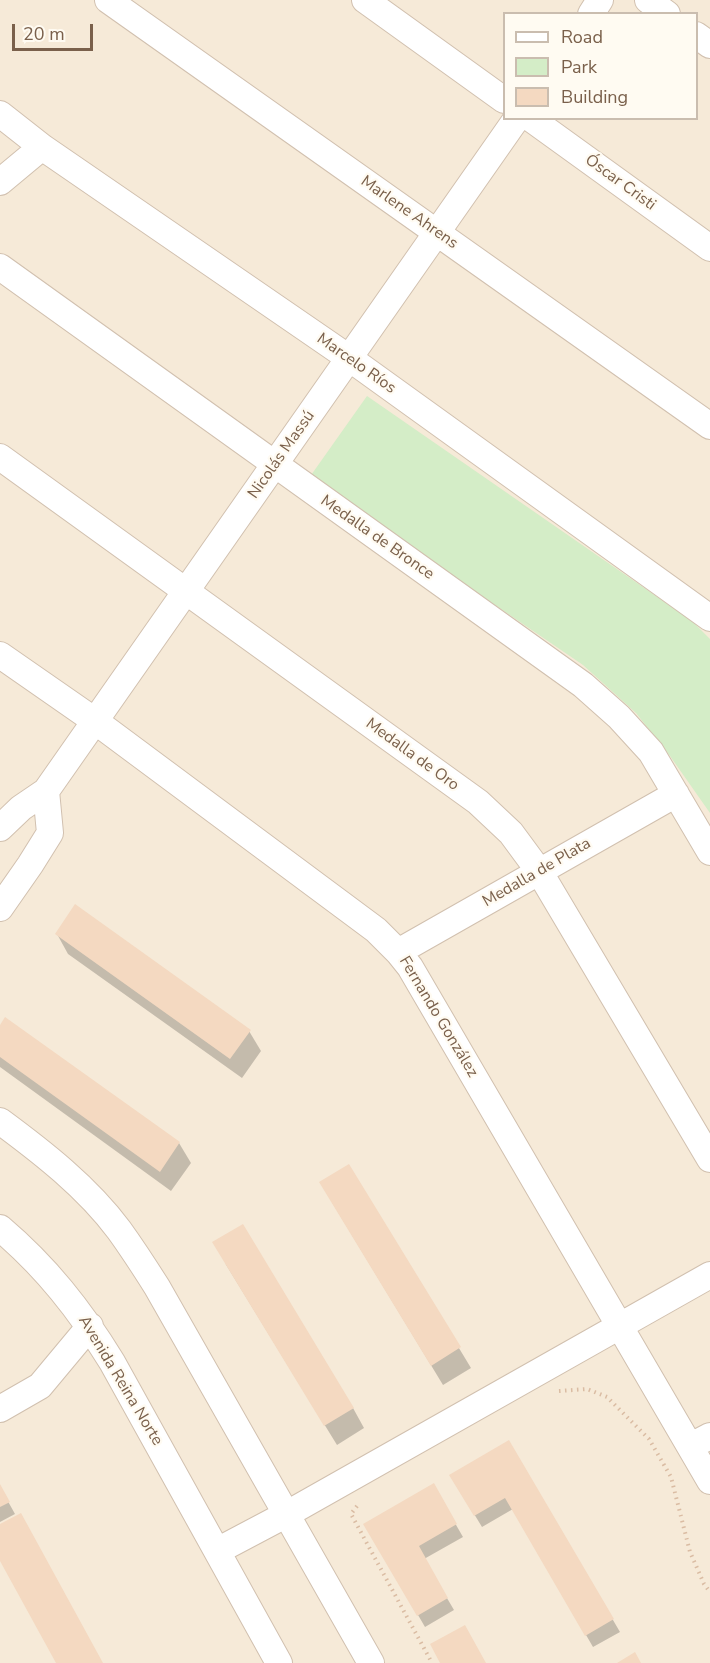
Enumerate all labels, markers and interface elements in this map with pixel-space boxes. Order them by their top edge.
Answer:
scale bar [15,12,96,50]
legend [503,12,698,120]
text: 20 m [23,22,65,46]
text: Road [561,25,603,49]
text: Park [561,55,597,79]
text: Building [561,85,628,109]
street label: Óscar Cristi [581,151,659,215]
street label: Marlene Ahrens [357,172,461,254]
street label: Marcelo Ríos [313,330,399,398]
street label: Nicolás Massú [245,407,319,503]
street label: Medalla de Bronce [317,492,437,584]
street label: Medalla de Oro [362,715,462,795]
street label: Medalla de Plata [480,834,594,912]
street label: Fernando González [394,953,482,1081]
street label: Avenida Reina Norte [74,1313,166,1449]

